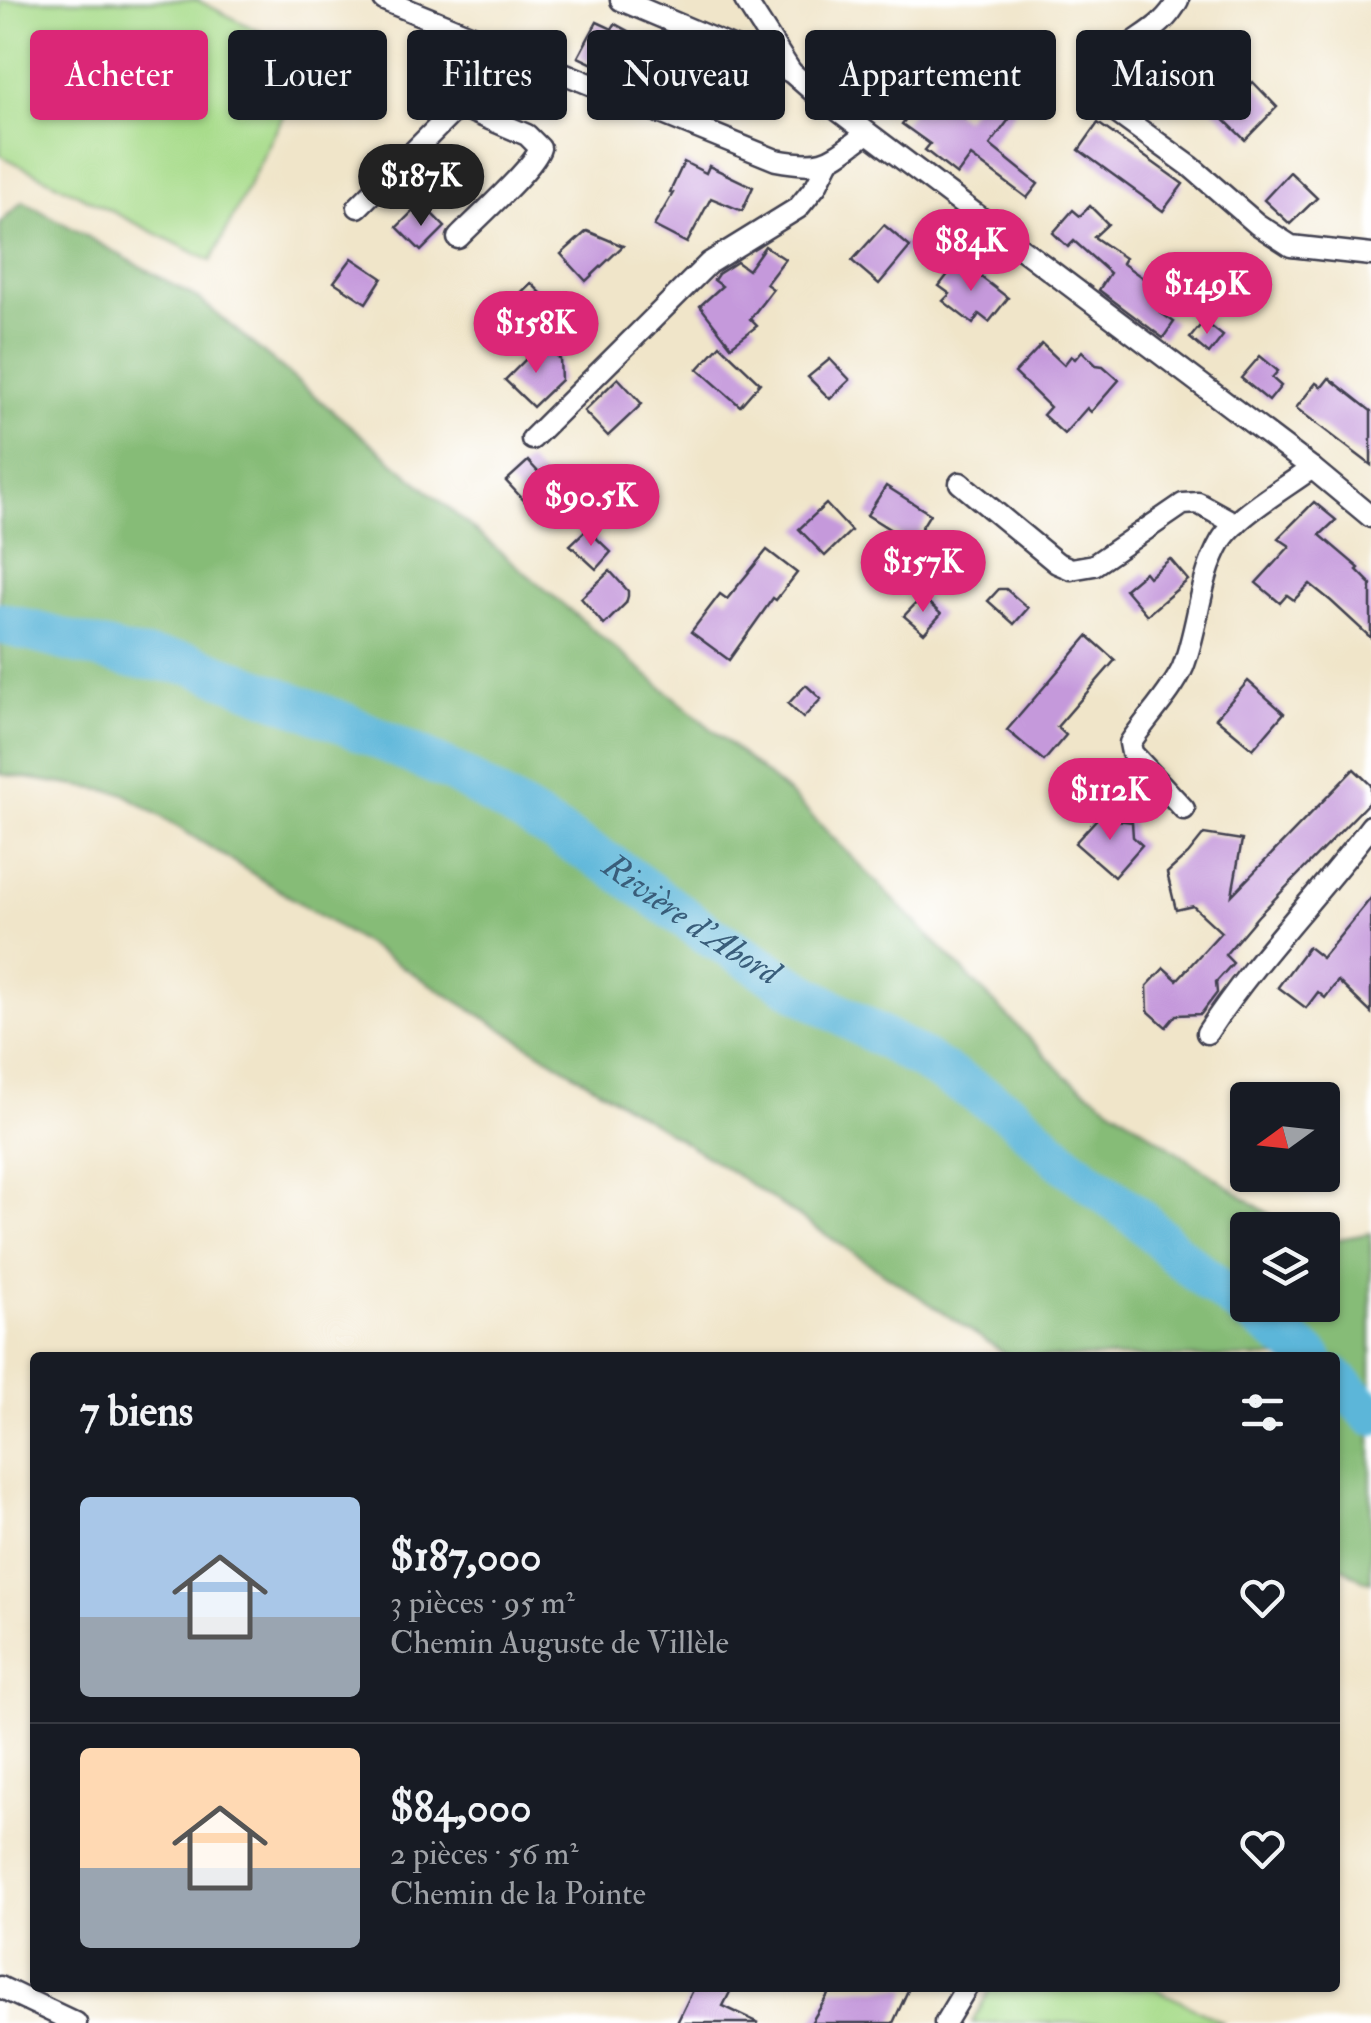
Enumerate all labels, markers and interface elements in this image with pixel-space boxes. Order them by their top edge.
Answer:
chip: Acheter [30,30,208,120]
chip: Louer [228,30,387,120]
chip: Filtres [407,30,567,120]
chip: Nouveau [587,30,785,120]
chip: Appartement [805,30,1056,120]
chip: Maison [1076,30,1251,120]
pin: $187K [351,144,491,229]
text: $187K [380,156,462,196]
pin: $84K [912,209,1030,294]
text: $84K [935,221,1007,261]
pin: $149K [1137,252,1277,337]
text: $149K [1164,264,1250,304]
pin: $158K [466,291,606,376]
text: $158K [496,303,576,343]
pin: $90.5K [510,464,672,549]
text: $90.5K [544,476,638,516]
pin: $157K [853,530,993,615]
text: $157K [883,542,963,582]
pin: $112K [1040,758,1180,843]
text: $112K [1070,770,1150,810]
water label: Rivière d'Abord [593,843,790,996]
north arrow [1230,1082,1340,1192]
map controls [1230,1082,1340,1322]
button: layers [1230,1212,1340,1322]
icon: filters [1235,1385,1290,1440]
text: 7 biens [80,1386,193,1438]
text: $187,000 [390,1531,542,1583]
icon: home [160,1537,280,1657]
icon: heart [1235,1570,1290,1625]
text: 3 pièces · 95 m² [390,1583,575,1623]
text: Chemin Auguste de Villèle [390,1623,729,1663]
text: $84,000 [390,1782,532,1834]
icon: home [160,1788,280,1908]
icon: heart [1235,1821,1290,1876]
text: 2 pièces · 56 m² [390,1834,578,1874]
text: Chemin de la Pointe [390,1874,646,1914]

